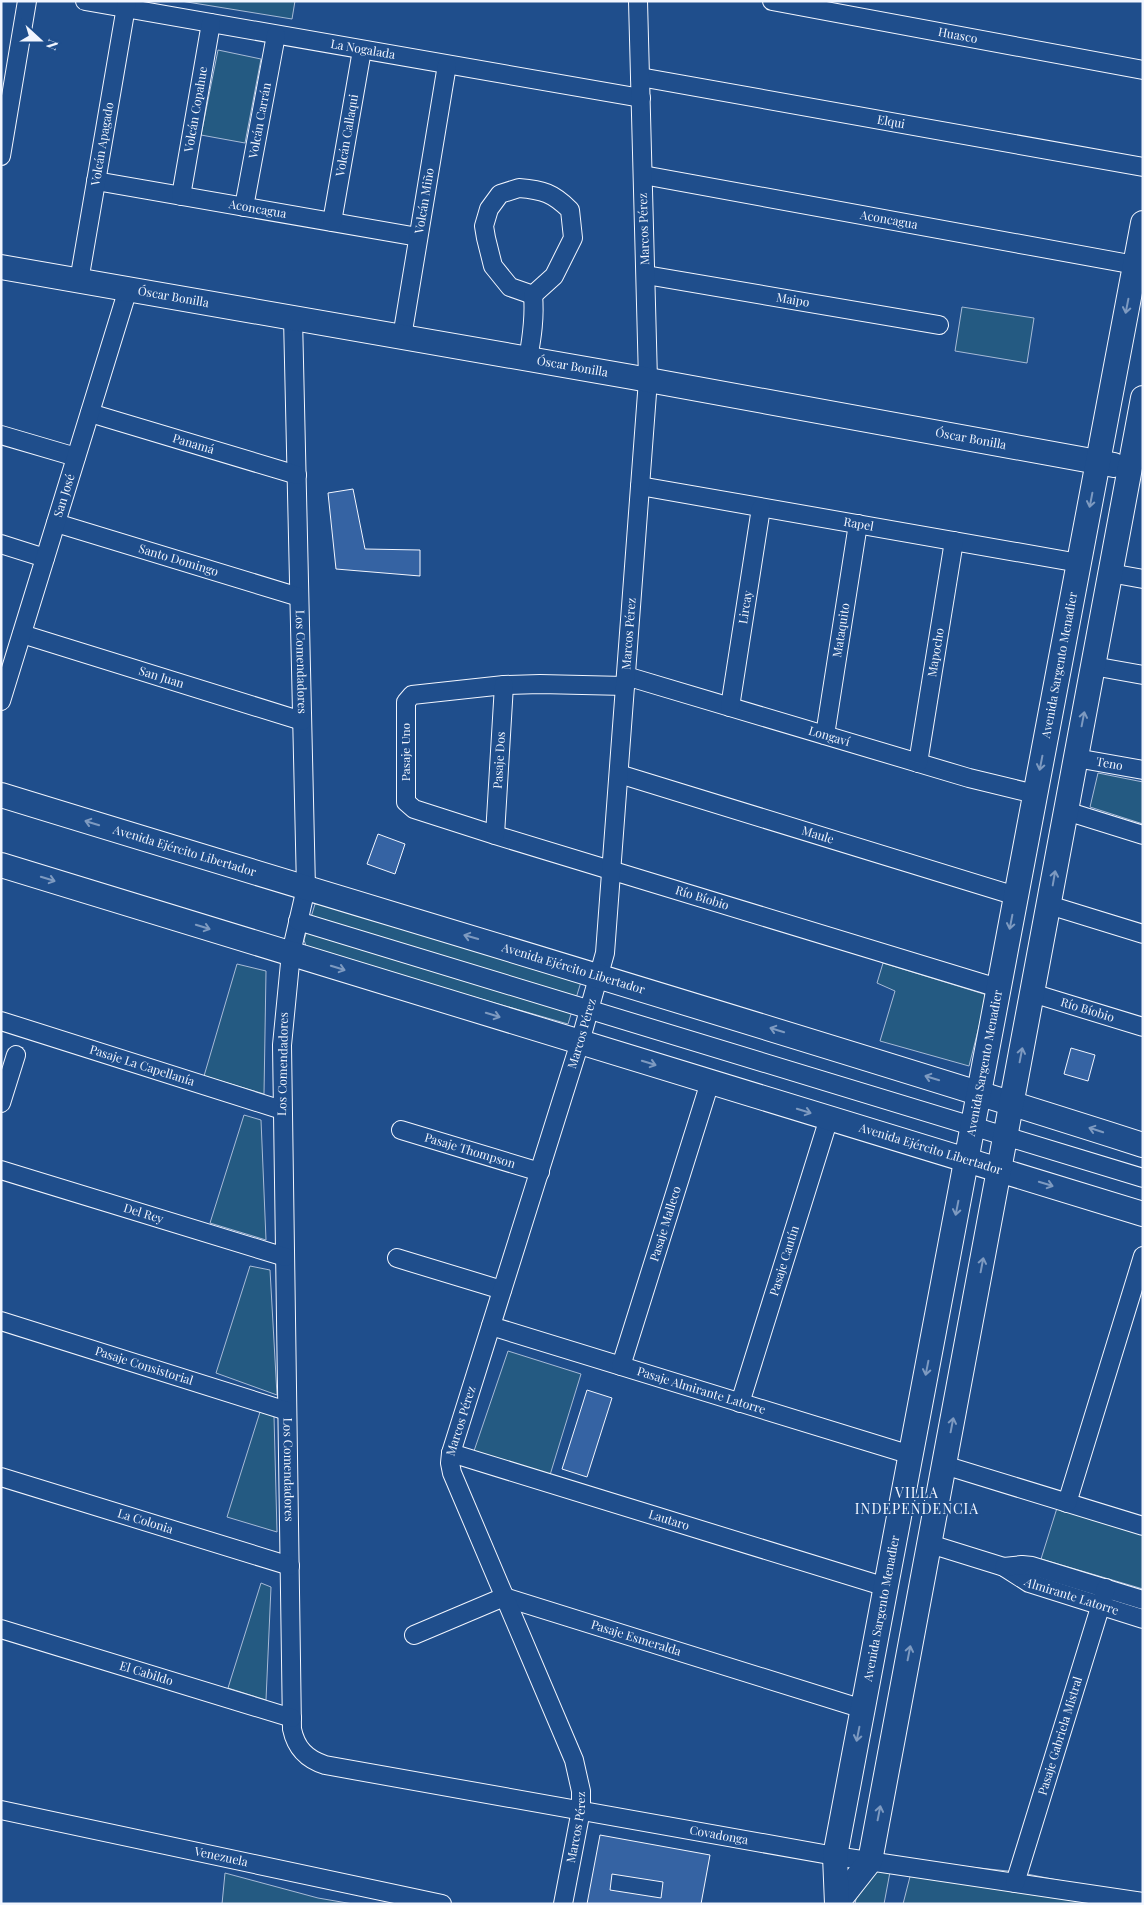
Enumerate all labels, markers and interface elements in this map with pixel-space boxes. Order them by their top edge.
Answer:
north arrow [15,15,65,65]
street label: Huasco [937,23,979,46]
street label: La Nogalada [329,35,397,62]
text: N [42,37,63,53]
street label: Volcán Copahue [180,65,210,154]
street label: Volcán Carrán [244,81,274,160]
street label: Volcán Callaqui [331,92,361,178]
street label: Volcán Apagado [86,100,117,188]
street label: Elqui [876,111,907,131]
street label: Volcán Miño [410,166,437,236]
street label: Marcos Pérez [634,192,652,265]
street label: Aconcagua [227,195,288,221]
street label: Aconcagua [858,206,919,232]
street label: Óscar Bonilla [137,282,210,310]
street label: Maipo [775,288,811,310]
one-way arrow [1122,297,1132,313]
street label: Óscar Bonilla [536,352,609,380]
street label: Óscar Bonilla [934,424,1008,452]
street label: Panamá [171,429,217,457]
street label: San José [49,472,78,519]
one-way arrow [1085,491,1095,507]
street label: Rapel [843,513,876,534]
street label: Santo Domingo [137,540,221,579]
street label: Lircay [734,589,755,625]
street label: Avenida Sargento Menadier [1037,590,1080,740]
street label: Marcos Pérez [617,597,639,670]
street label: Mataquito [828,601,853,658]
street label: Los Comendadores [293,610,311,714]
street label: Mapocho [923,626,947,678]
street label: San Juan [137,662,186,691]
one-way arrow [1079,711,1089,727]
street label: Pasaje Uno [397,722,413,781]
street label: Longaví [807,722,852,749]
street label: Pasaje Dos [489,731,508,789]
street label: Teno [1095,753,1125,773]
one-way arrow [1036,754,1045,770]
one-way arrow [84,817,100,827]
street label: Avenida Ejército Libertador [110,821,259,880]
street label: Maule [800,822,836,847]
one-way arrow [1049,871,1059,887]
one-way arrow [39,875,55,885]
street label: Río Bíobio [674,881,732,913]
one-way arrow [1006,914,1015,930]
one-way arrow [195,922,211,932]
one-way arrow [463,932,479,942]
street label: Avenida Ejército Libertador [499,938,648,997]
one-way arrow [330,963,346,973]
street label: Avenida Sargento Menadier [962,988,1005,1138]
street label: Río Bíobio [1059,993,1117,1025]
street label: Marcos Pérez [563,996,599,1070]
one-way arrow [485,1011,501,1021]
street label: Los Comendadores [273,1012,291,1116]
one-way arrow [769,1025,785,1035]
street label: Pasaje La Capellanía [88,1041,197,1089]
one-way arrow [1016,1048,1026,1064]
one-way arrow [640,1058,656,1068]
one-way arrow [925,1073,941,1083]
one-way arrow [796,1106,812,1116]
street label: Avenida Ejército Libertador [856,1118,1005,1178]
one-way arrow [1089,1125,1105,1135]
street label: Pasaje Thompson [423,1129,518,1171]
one-way arrow [1038,1180,1054,1190]
street label: Pasaje Malleco [645,1183,684,1263]
street label: Del Rey [122,1199,166,1226]
one-way arrow [952,1200,962,1216]
street label: Pasaje Cautín [765,1223,802,1298]
one-way arrow [977,1258,987,1274]
street label: Pasaje Consistorial [93,1342,196,1388]
one-way arrow [922,1360,931,1376]
street label: Pasaje Almirante Latorre [635,1362,768,1417]
street label: Marcos Pérez [442,1384,479,1458]
one-way arrow [947,1417,957,1433]
street label: Los Comendadores [280,1418,298,1522]
district label: VILLA INDEPENDENCIA [855,1483,979,1518]
street label: La Colonia [116,1504,175,1537]
street label: Lautaro [647,1505,692,1533]
street label: Avenida Sargento Menadier [859,1533,902,1684]
street label: Almirante Latorre [1021,1573,1121,1618]
street label: Pasaje Esmeralda [589,1616,683,1659]
one-way arrow [905,1646,914,1662]
street label: El Cabildo [118,1657,176,1688]
street label: Pasaje Gabriela Mistral [1034,1674,1085,1797]
one-way arrow [852,1726,862,1742]
street label: Marcos Pérez [562,1791,588,1864]
one-way arrow [875,1806,885,1822]
street label: Covadonga [688,1821,750,1847]
street label: Venezuela [192,1842,250,1869]

